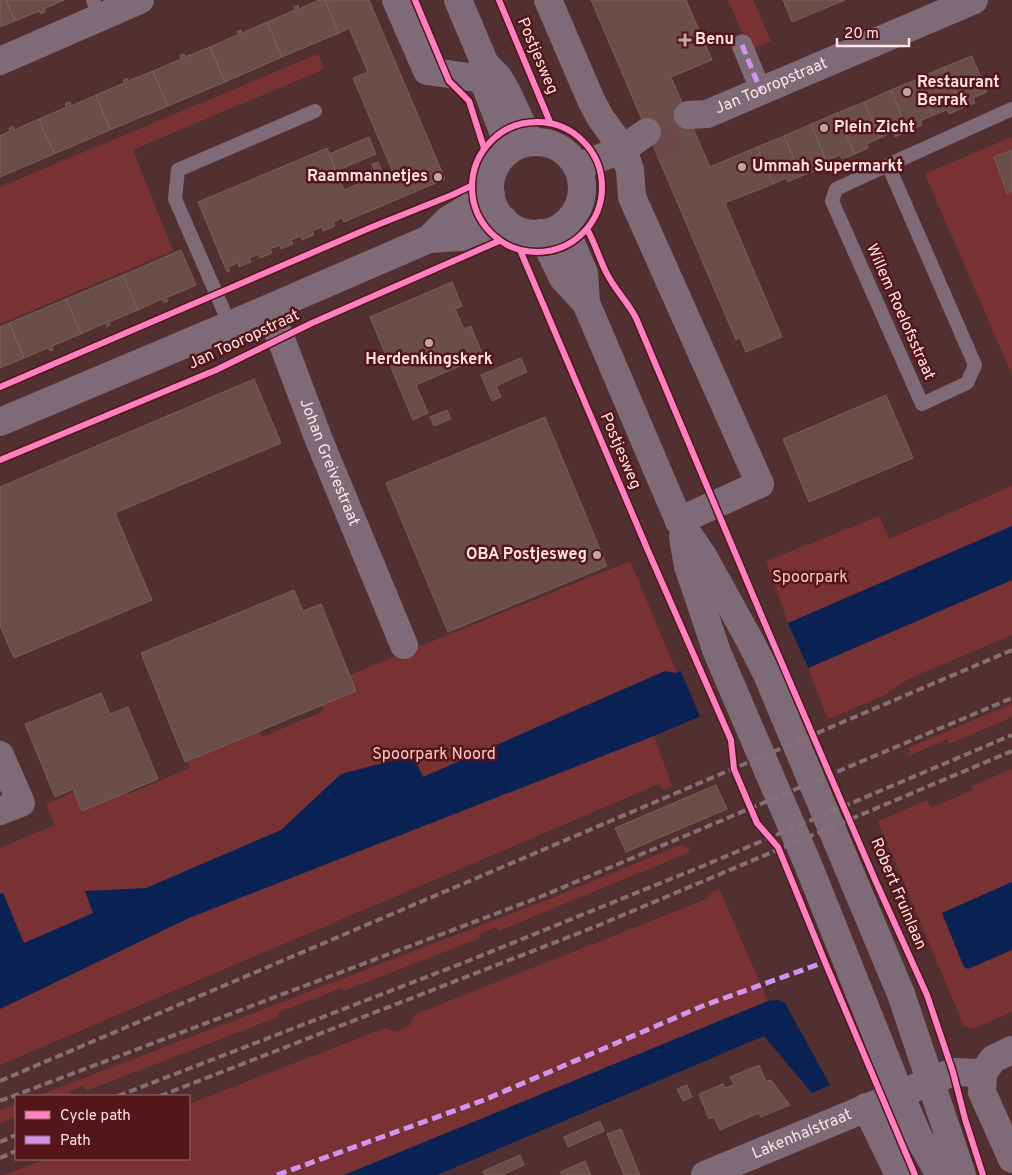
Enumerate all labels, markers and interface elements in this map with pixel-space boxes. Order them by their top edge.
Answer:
street label: Postjesweg [512,15,562,97]
scale bar [837,15,910,47]
text: 20 m [844,25,879,44]
place label: Benu [695,30,734,50]
marker: Benu [679,34,691,46]
street label: Jan Tooropstraat [712,54,831,119]
place label: Restaurant Berrak [917,73,1000,111]
marker: Restaurant Berrak [901,86,913,98]
place label: Plein Zicht [834,118,915,138]
marker: Plein Zicht [818,122,830,134]
place label: Ummah Supermarkt [752,157,903,177]
marker: Ummah Supermarkt [736,161,748,173]
place label: Raammannetjes [307,167,428,187]
marker: Raammannetjes [432,171,444,183]
street label: Willem Roelofsstraat [861,241,939,383]
street label: Jan Tooropstraat [185,306,303,374]
marker: Herdenkingskerk [423,337,435,349]
place label: Herdenkingskerk [365,350,493,370]
street label: Johan Greivestraat [294,396,364,529]
street label: Postjesweg [595,410,645,492]
place label: OBA Postjesweg [466,545,587,565]
marker: OBA Postjesweg [591,549,603,561]
park label: Spoorpark [772,568,848,588]
park label: Spoorpark Noord [372,745,496,765]
street label: Robert Fruinlaan [865,835,931,953]
legend [15,1095,190,1160]
street label: Lakenhalstraat [749,1105,855,1164]
text: Cycle path [60,1107,131,1126]
text: Path [60,1132,91,1151]

